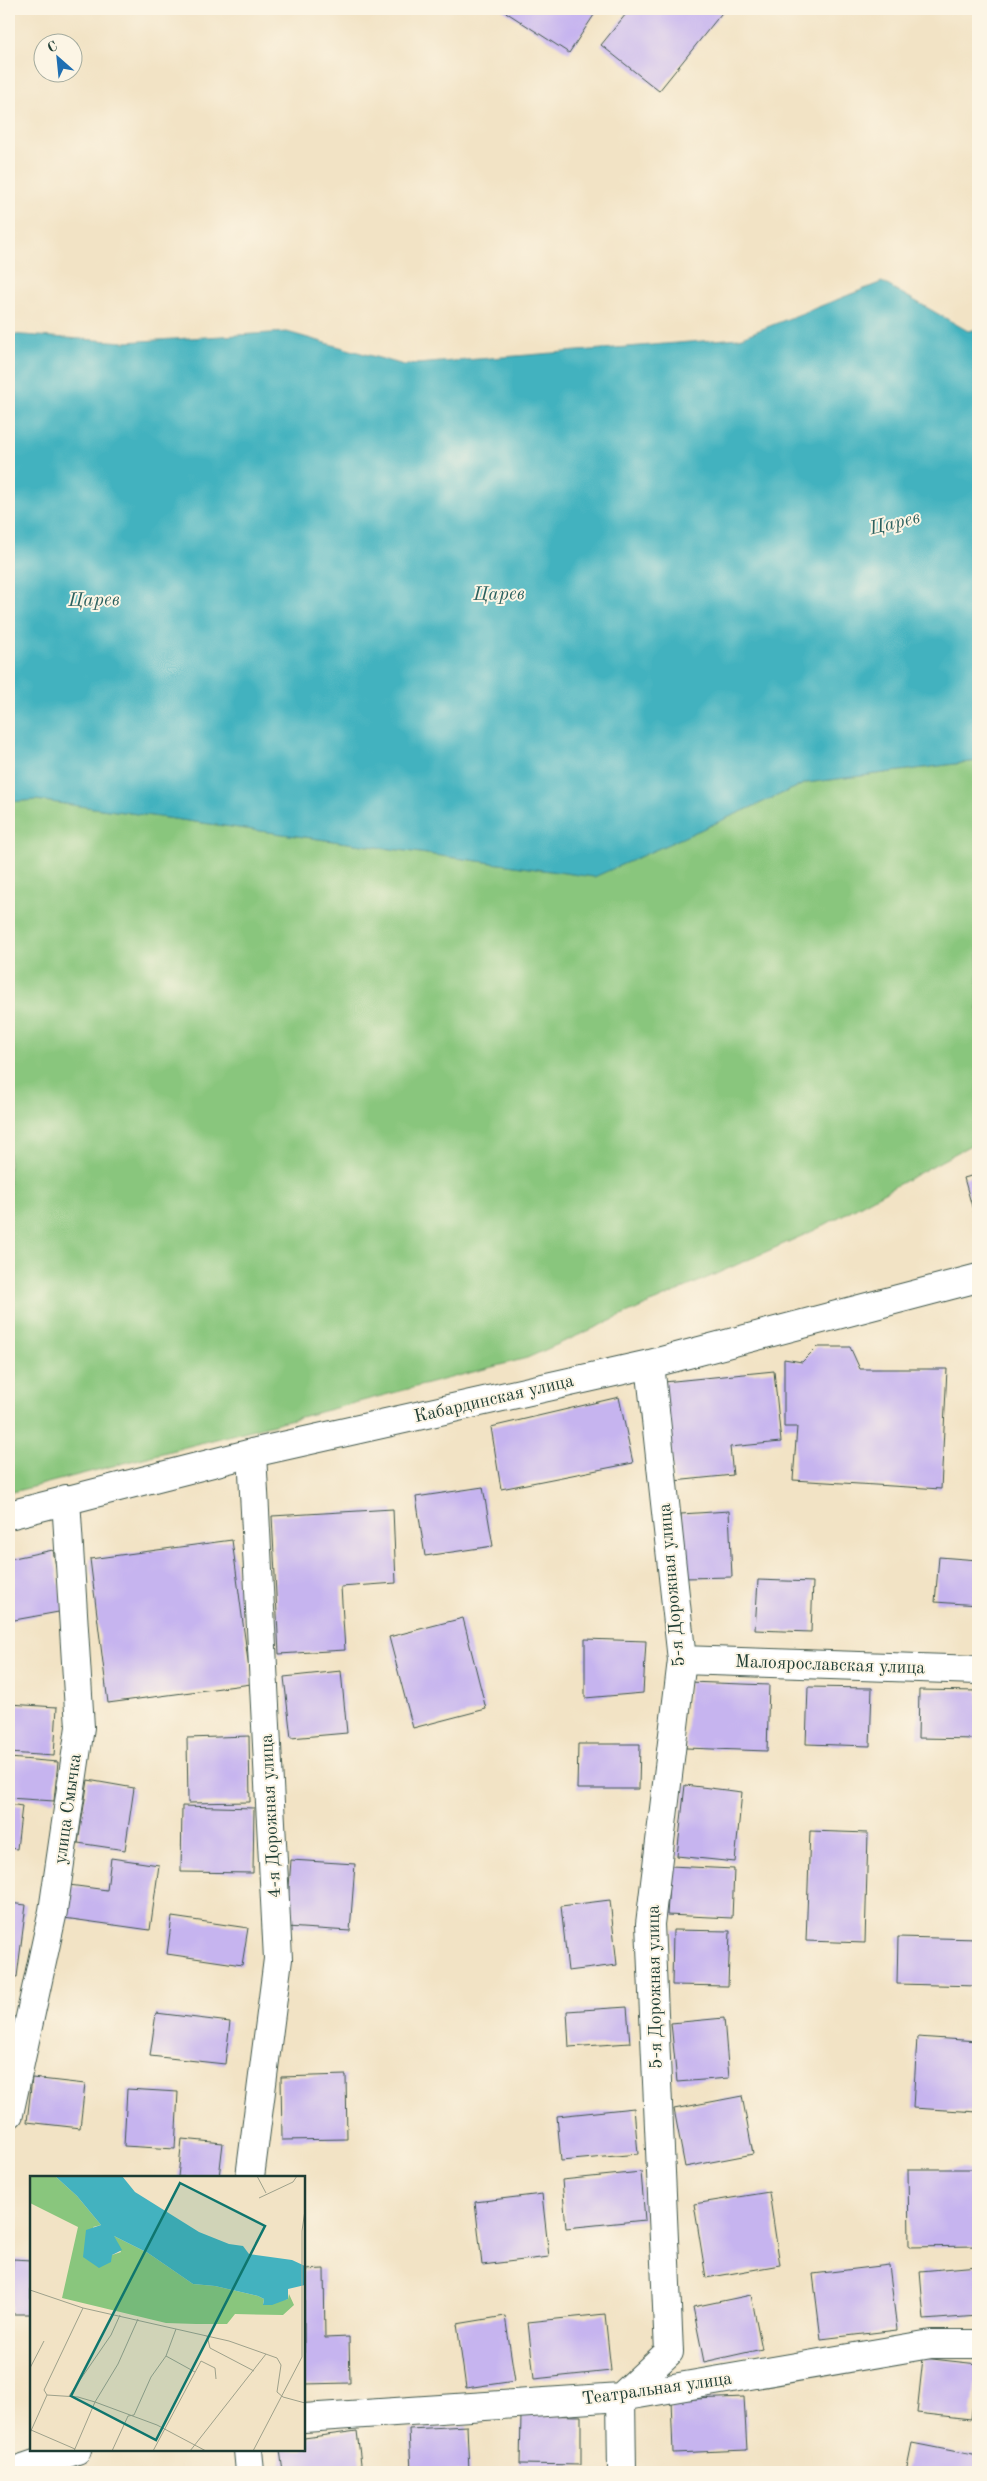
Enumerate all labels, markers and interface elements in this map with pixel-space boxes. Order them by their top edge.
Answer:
north arrow [32,32,82,82]
text: С [45,39,60,56]
water label: Царев [867,509,922,540]
water label: Царев [472,585,525,605]
water label: Царев [67,591,120,611]
street label: Кабардинская улица [412,1372,576,1426]
street label: 5-я Дорожная улица [656,1502,688,1668]
street label: Малоярославская улица [735,1653,925,1677]
street label: 4-я Дорожная улица [258,1733,284,1898]
street label: улица Смычка [51,1752,85,1865]
street label: 5-я Дорожная улица [645,1905,665,2069]
inset map [30,2176,305,2451]
street label: Театральная улица [581,2370,733,2408]

